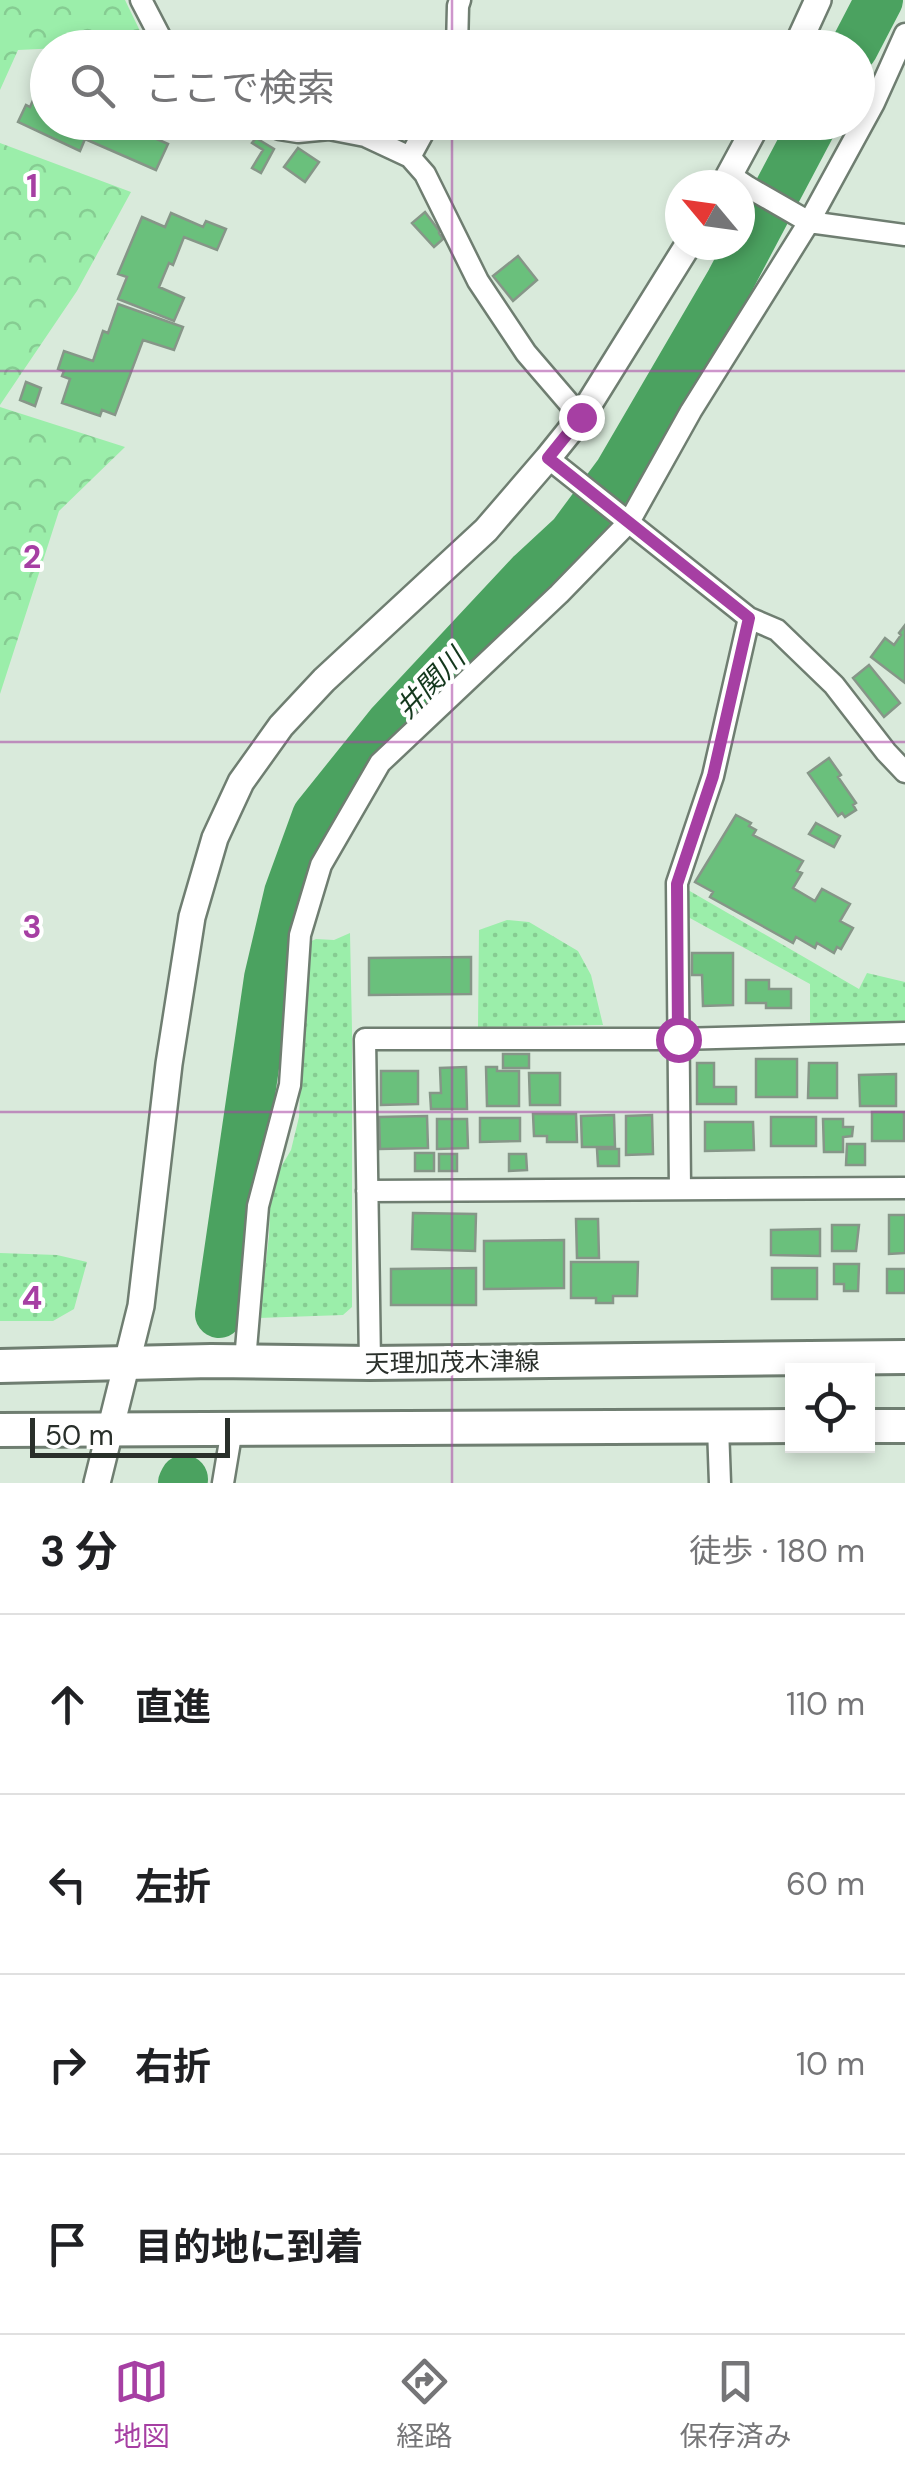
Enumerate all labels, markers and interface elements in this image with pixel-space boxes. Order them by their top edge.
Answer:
search box [30,30,875,140]
icon: search [65,58,120,113]
text: ここで検索 [145,63,335,113]
text: 1 [26,165,38,207]
north arrow [665,170,755,260]
route end [559,395,605,441]
text: 2 [23,536,41,578]
water label: 井関川 [388,638,475,726]
text: 3 [22,906,42,948]
route start [656,1017,702,1063]
text: 4 [22,1277,42,1319]
street label: 天理加茂木津線 [364,1344,540,1381]
map controls [785,1363,875,1453]
button: locate [785,1363,875,1453]
scale bar [30,1413,230,1458]
text: 50 m [45,1417,114,1454]
text: 3 分 [40,1524,117,1579]
text: 徒歩 · 180 m [689,1530,865,1572]
icon: ahead [40,1677,95,1732]
text: 直進 [135,1682,211,1732]
text: 110 m [786,1683,865,1725]
icon: left [40,1857,95,1912]
text: 左折 [135,1862,211,1912]
text: 60 m [786,1863,865,1905]
icon: right [40,2037,95,2092]
text: 右折 [135,2042,211,2092]
text: 10 m [796,2043,865,2085]
icon: arrive [40,2217,95,2272]
text: 目的地に到着 [135,2222,363,2272]
tab: 地図 [113,2354,170,2455]
tab: 経路 [396,2354,453,2455]
tab: 保存済み [679,2354,792,2455]

